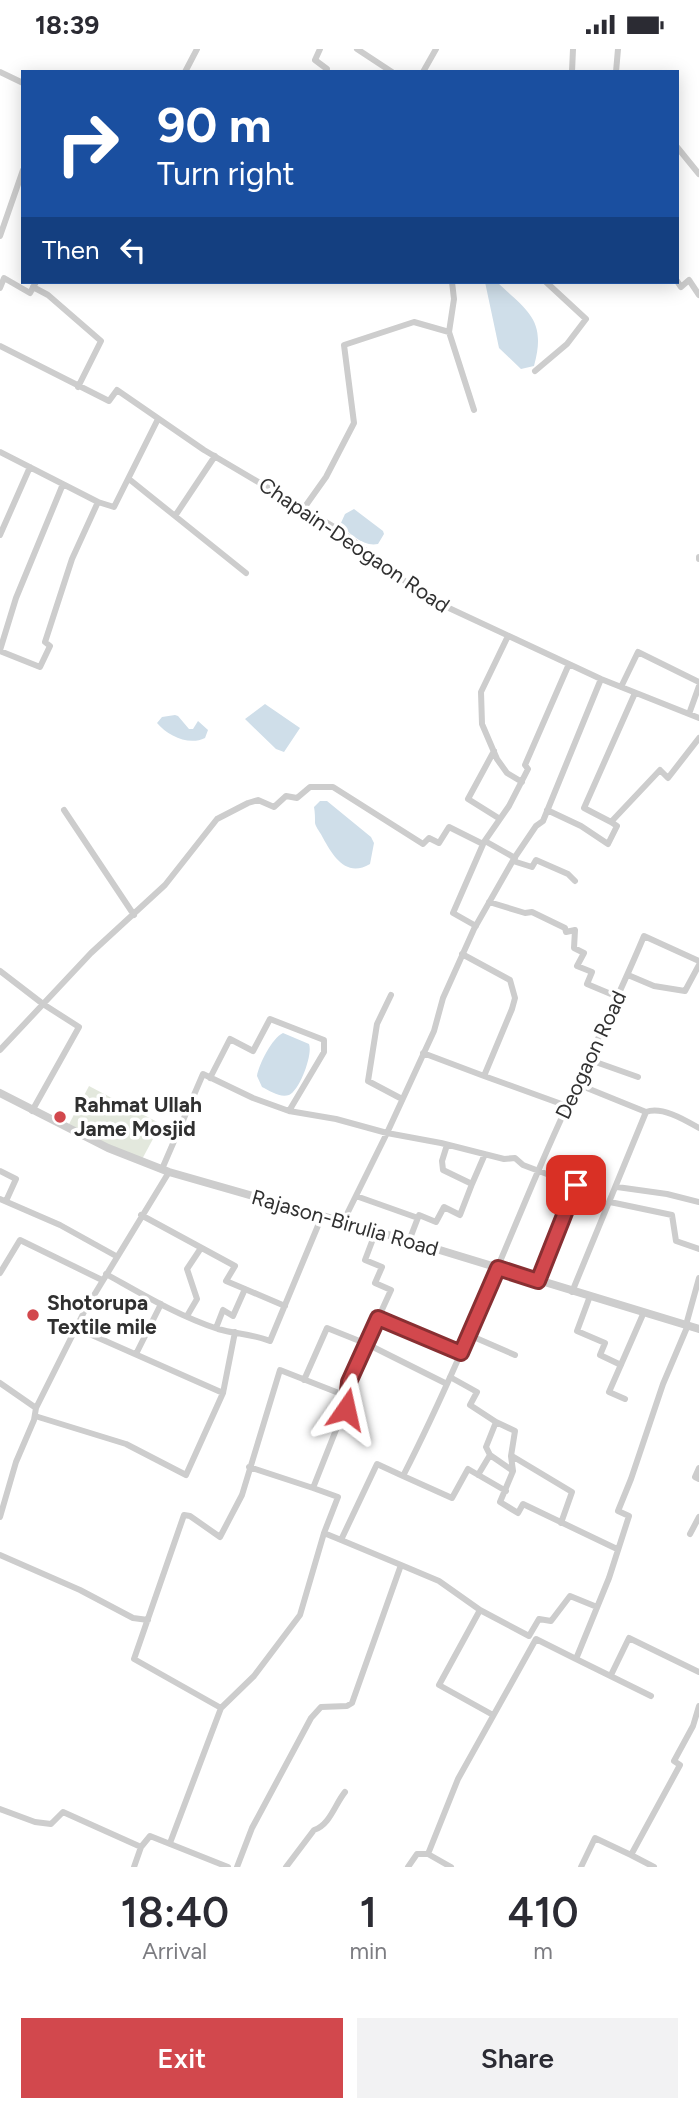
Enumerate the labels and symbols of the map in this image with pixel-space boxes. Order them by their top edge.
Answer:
street label: Chapain-Deogaon Road [254,471,454,618]
street label: Deogaon Road [550,987,631,1123]
place label: Rahmat Ullah Jame Mosjid [74,1092,202,1141]
marker: Rahmat Ullah Jame Mosjid [52,1109,68,1125]
pin [546,1155,606,1215]
street label: Rajason-Birulia Road [249,1184,441,1261]
place label: Shotorupa Textile mile [47,1290,157,1339]
marker: Shotorupa Textile mile [25,1307,41,1323]
position arrow [309,1372,383,1446]

